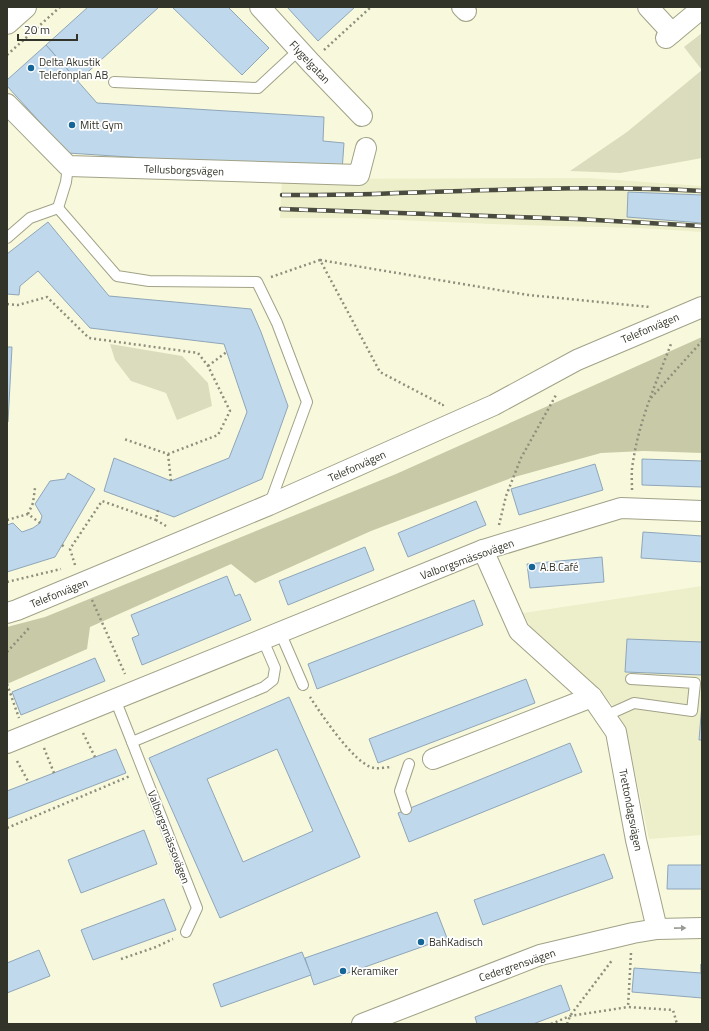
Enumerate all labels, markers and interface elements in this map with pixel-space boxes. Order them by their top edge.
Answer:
scale bar [18,16,77,42]
text: 20 m [24,20,50,39]
street label: Flygelgatan [286,37,334,87]
place label: Delta Akustik Telefonplan AB [39,54,108,83]
marker: Delta Akustik Telefonplan AB [26,63,36,73]
place label: Mitt Gym [80,117,123,133]
marker: Mitt Gym [67,120,77,130]
street label: Tellusborgsvägen [144,161,224,179]
street label: Telefonvägen [619,309,682,347]
street label: Telefonvägen [326,446,388,486]
street label: Valborgsmässovägen [418,535,516,583]
place label: A.B.Café [540,559,579,575]
marker: A.B.Café [527,562,537,572]
street label: Telefonvägen [28,574,91,612]
street label: Trettondagsvägen [615,768,647,853]
street label: Valborgsmässovägen [144,788,194,886]
one-way arrow [674,925,686,932]
place label: BahKadisch [429,934,483,950]
marker: BahKadisch [416,937,426,947]
street label: Cedergrensvägen [476,944,558,986]
place label: Keramiker [351,963,398,979]
marker: Keramiker [338,966,348,976]

